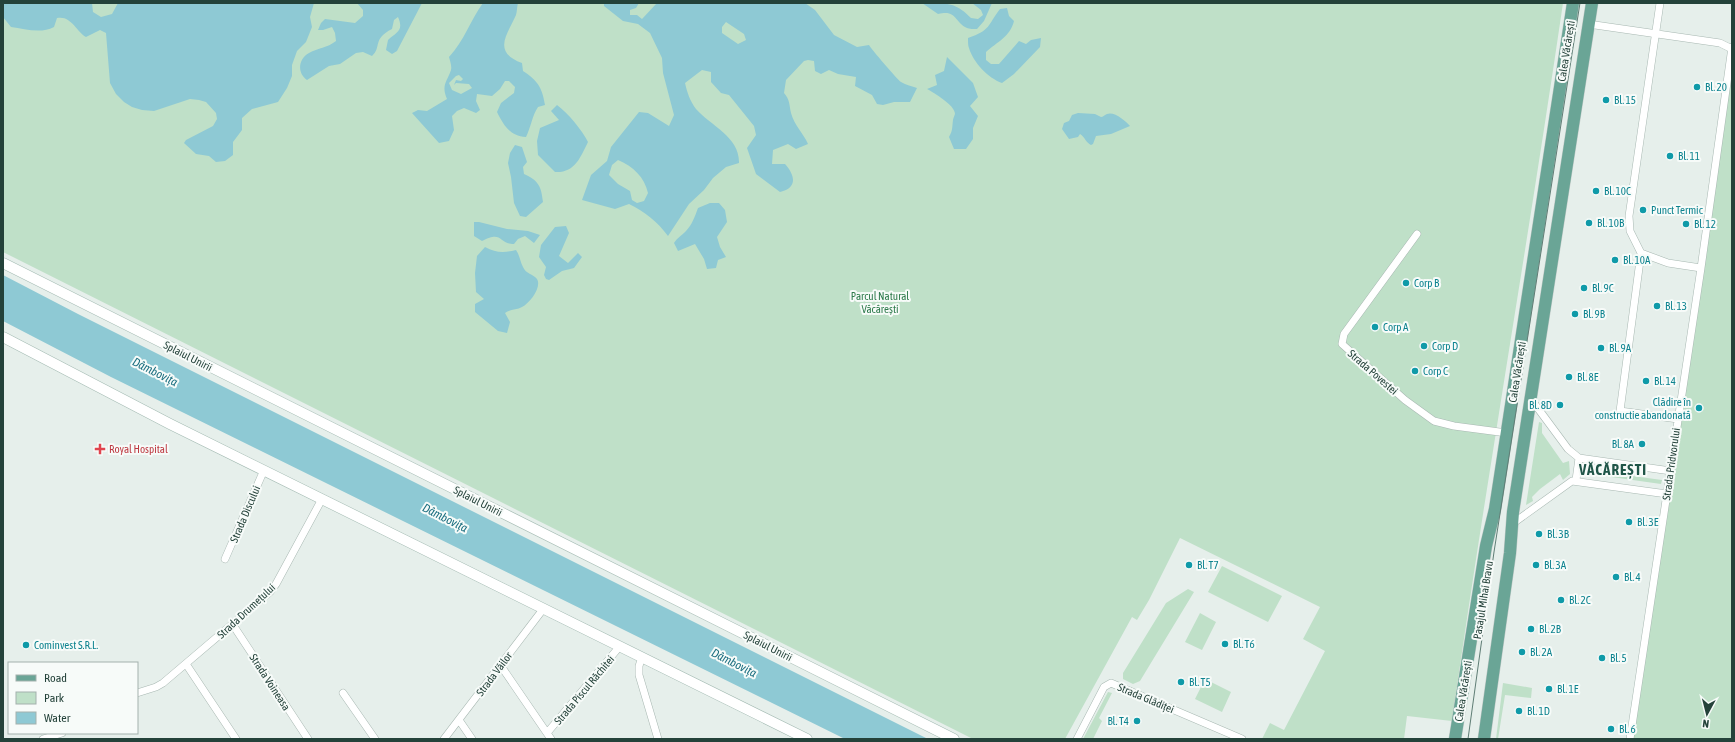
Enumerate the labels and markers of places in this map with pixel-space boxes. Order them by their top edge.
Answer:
place label: Bl. 20 [1705,81,1727,93]
marker: Bl. 20 [1692,82,1702,92]
place label: Bl. 15 [1614,94,1636,106]
marker: Bl. 15 [1601,95,1611,105]
place label: Bl. 11 [1678,150,1700,162]
marker: Bl. 11 [1665,151,1675,161]
place label: Bl. 10C [1604,185,1631,197]
marker: Bl. 10C [1591,186,1601,196]
place label: Punct Termic [1651,204,1704,216]
marker: Punct Termic [1638,205,1648,215]
place label: Bl. 10B [1597,217,1625,229]
marker: Bl. 10B [1584,218,1594,228]
place label: Bl. 12 [1694,218,1716,230]
marker: Bl. 12 [1681,219,1691,229]
place label: Bl. 10A [1623,254,1651,266]
marker: Bl. 10A [1610,255,1620,265]
place label: Corp B [1414,277,1440,289]
marker: Corp B [1401,278,1411,288]
place label: Bl. 9C [1592,282,1614,294]
marker: Bl. 9C [1579,283,1589,293]
place label: Bl. 13 [1665,300,1687,312]
marker: Bl. 13 [1652,301,1662,311]
place label: Bl. 9B [1583,308,1606,320]
marker: Bl. 9B [1570,309,1580,319]
place label: Corp A [1383,321,1409,333]
marker: Corp A [1370,322,1380,332]
place label: Corp D [1432,340,1458,352]
marker: Corp D [1419,341,1429,351]
place label: Bl. 9A [1609,342,1632,354]
marker: Bl. 9A [1596,343,1606,353]
place label: Corp C [1423,365,1448,377]
marker: Corp C [1410,366,1420,376]
place label: Bl. 8E [1577,371,1599,383]
marker: Bl. 8E [1564,372,1574,382]
place label: Bl. 14 [1654,375,1676,387]
marker: Bl. 14 [1641,376,1651,386]
place label: Clădire în constructie abandonată [1595,396,1691,421]
place label: Bl. 8D [1529,399,1552,411]
marker: Bl. 8D [1555,400,1565,410]
marker: Clădire în constructie abandonată [1694,403,1704,413]
place label: Bl. 8A [1612,438,1635,450]
marker: Bl. 8A [1637,439,1647,449]
marker: Royal Hospital [94,443,106,455]
place label: Royal Hospital [109,443,168,455]
place label: Bl. 3E [1637,516,1659,528]
marker: Bl. 3E [1624,517,1634,527]
place label: Bl. 3B [1547,528,1570,540]
marker: Bl. 3B [1534,529,1544,539]
place label: Bl. T7 [1197,559,1219,571]
place label: Bl. 3A [1544,559,1567,571]
marker: Bl. T7 [1184,560,1194,570]
marker: Bl. 3A [1531,560,1541,570]
place label: Bl. 4 [1624,571,1641,583]
marker: Bl. 4 [1611,572,1621,582]
place label: Bl. 2C [1569,594,1591,606]
marker: Bl. 2C [1556,595,1566,605]
place label: Bl. 2B [1539,623,1562,635]
marker: Bl. 2B [1526,624,1536,634]
place label: Bl. T6 [1233,638,1255,650]
place label: Cominvest S.R.L. [34,639,98,651]
marker: Bl. T6 [1220,639,1230,649]
marker: Cominvest S.R.L. [21,640,31,650]
place label: Bl. 2A [1530,646,1553,658]
marker: Bl. 2A [1517,647,1527,657]
place label: Bl. 5 [1610,652,1627,664]
marker: Bl. 5 [1597,653,1607,663]
place label: Bl. T5 [1189,676,1211,688]
marker: Bl. T5 [1176,677,1186,687]
place label: Bl. 1E [1557,683,1579,695]
marker: Bl. 1E [1544,684,1554,694]
place label: Bl. 1D [1527,705,1550,717]
marker: Bl. 1D [1514,706,1524,716]
place label: Bl. T4 [1107,715,1129,727]
marker: Bl. T4 [1132,716,1142,726]
place label: Bl. 6 [1619,723,1636,735]
marker: Bl. 6 [1606,724,1616,734]

